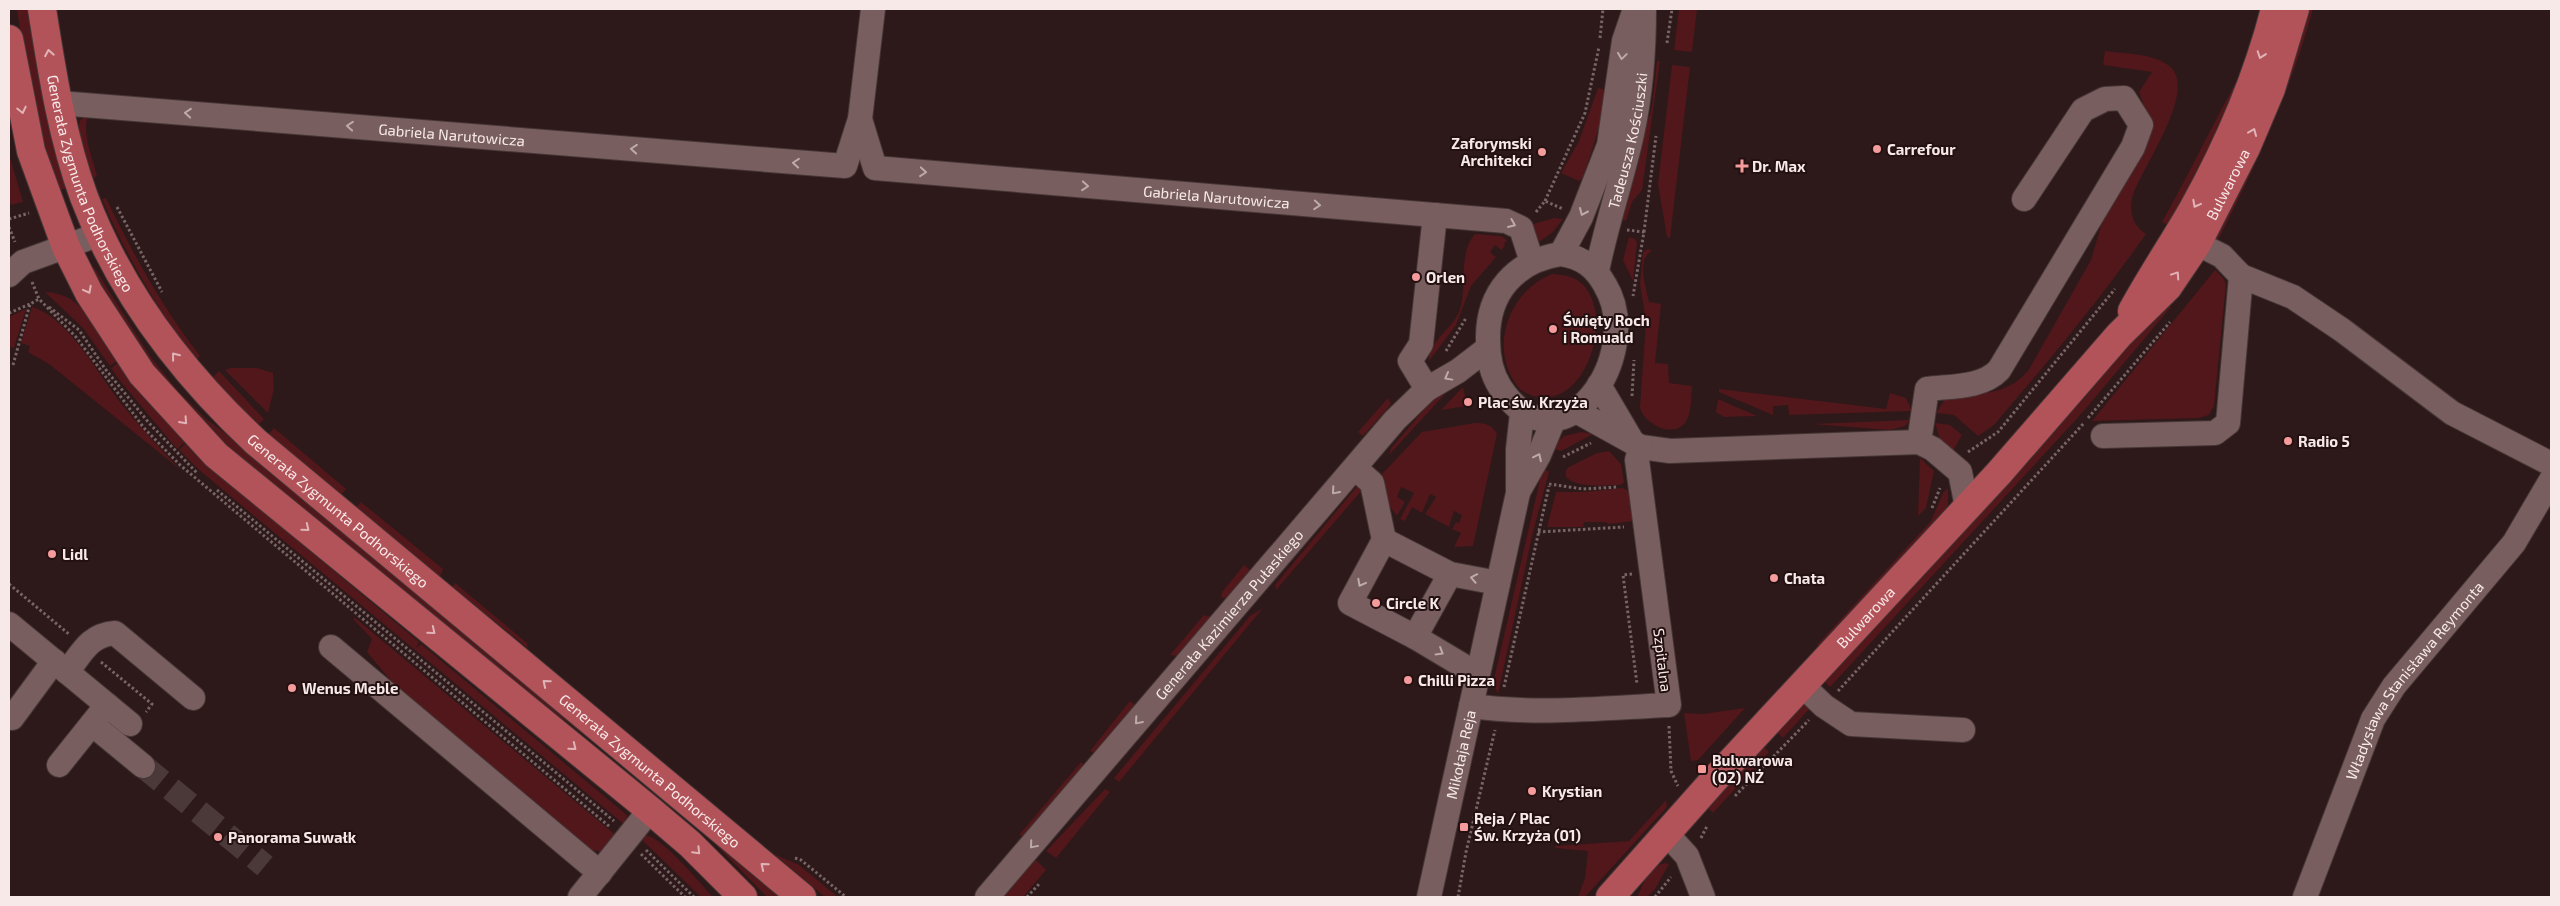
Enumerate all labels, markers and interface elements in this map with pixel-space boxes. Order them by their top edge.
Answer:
one-way arrow [45,49,55,57]
one-way arrow [2257,51,2267,59]
one-way arrow [1617,52,1628,60]
street label: Tadeusza Kościuszki [1604,72,1650,211]
street label: Generała Zygmunta Podhorskiego [44,73,138,295]
one-way arrow [16,105,26,114]
one-way arrow [184,108,192,119]
street label: Gabriela Narutowicza [378,120,526,149]
one-way arrow [346,121,354,132]
one-way arrow [2247,128,2257,137]
place label: Zaforymski Architekci [1451,134,1532,169]
place label: Carrefour [1887,140,1956,158]
marker: Carrefour [1871,143,1883,155]
one-way arrow [630,144,638,155]
street label: Bulwarowa [2202,145,2253,223]
marker: Zaforymski Architekci [1536,146,1548,158]
one-way arrow [792,157,800,168]
place label: Dr. Max [1752,157,1806,175]
marker: Dr. Max [1736,160,1748,172]
one-way arrow [920,167,928,178]
one-way arrow [1082,180,1090,191]
street label: Gabriela Narutowicza [1143,182,1291,212]
one-way arrow [2192,198,2202,207]
one-way arrow [1313,199,1321,210]
one-way arrow [1579,207,1590,216]
one-way arrow [1507,218,1516,229]
place label: Orlen [1426,268,1465,286]
marker: Orlen [1410,271,1422,283]
one-way arrow [2170,271,2180,280]
one-way arrow [82,285,92,294]
place label: Święty Roch i Romuald [1563,311,1650,346]
marker: Święty Roch i Romuald [1547,323,1559,335]
one-way arrow [172,353,180,362]
one-way arrow [1445,371,1454,381]
place label: Plac św. Krzyża [1478,393,1588,412]
marker: Plac św. Krzyża [1462,396,1474,408]
one-way arrow [178,416,187,425]
street label: Generała Zygmunta Podhorskiego [244,430,433,591]
place label: Radio 5 [2298,432,2350,450]
marker: Radio 5 [2282,435,2294,447]
one-way arrow [1531,453,1542,462]
one-way arrow [1332,486,1341,495]
one-way arrow [300,523,309,532]
street label: Generała Kazimierza Pułaskiego [1151,526,1307,703]
place label: Lidl [62,545,88,563]
marker: Lidl [46,548,58,560]
place label: Chata [1784,569,1825,587]
marker: Chata [1768,572,1780,584]
one-way arrow [1469,574,1478,584]
street label: Władysława Stanisława Reymonta [2342,577,2487,782]
one-way arrow [1357,578,1367,587]
street label: Bulwarowa [1832,582,1898,652]
place label: Circle K [1386,594,1439,612]
marker: Circle K [1370,597,1382,609]
one-way arrow [426,626,435,635]
street label: Szpitalna [1650,627,1676,693]
one-way arrow [1435,646,1444,656]
place label: Chilli Pizza [1418,671,1495,689]
marker: Chilli Pizza [1402,674,1414,686]
place label: Wenus Meble [302,679,398,697]
one-way arrow [542,680,551,689]
marker: Wenus Meble [286,682,298,694]
street label: Generała Zygmunta Podhorskiego [556,690,744,851]
street label: Mikołaja Reja [1442,708,1479,801]
one-way arrow [1135,715,1144,724]
one-way arrow [567,741,576,750]
place label: Bulwarowa (02) NŻ [1712,751,1793,786]
marker: Bulwarowa (02) NŻ [1696,763,1708,775]
place label: Krystian [1542,782,1602,801]
marker: Krystian [1526,785,1538,797]
place label: Reja / Plac Św. Krzyża (01) [1474,809,1581,845]
marker: Reja / Plac Św. Krzyża (01) [1458,821,1470,833]
place label: Panorama Suwałk [228,828,357,846]
marker: Panorama Suwałk [212,831,224,843]
one-way arrow [1029,839,1038,848]
one-way arrow [691,846,700,855]
one-way arrow [761,863,770,872]

